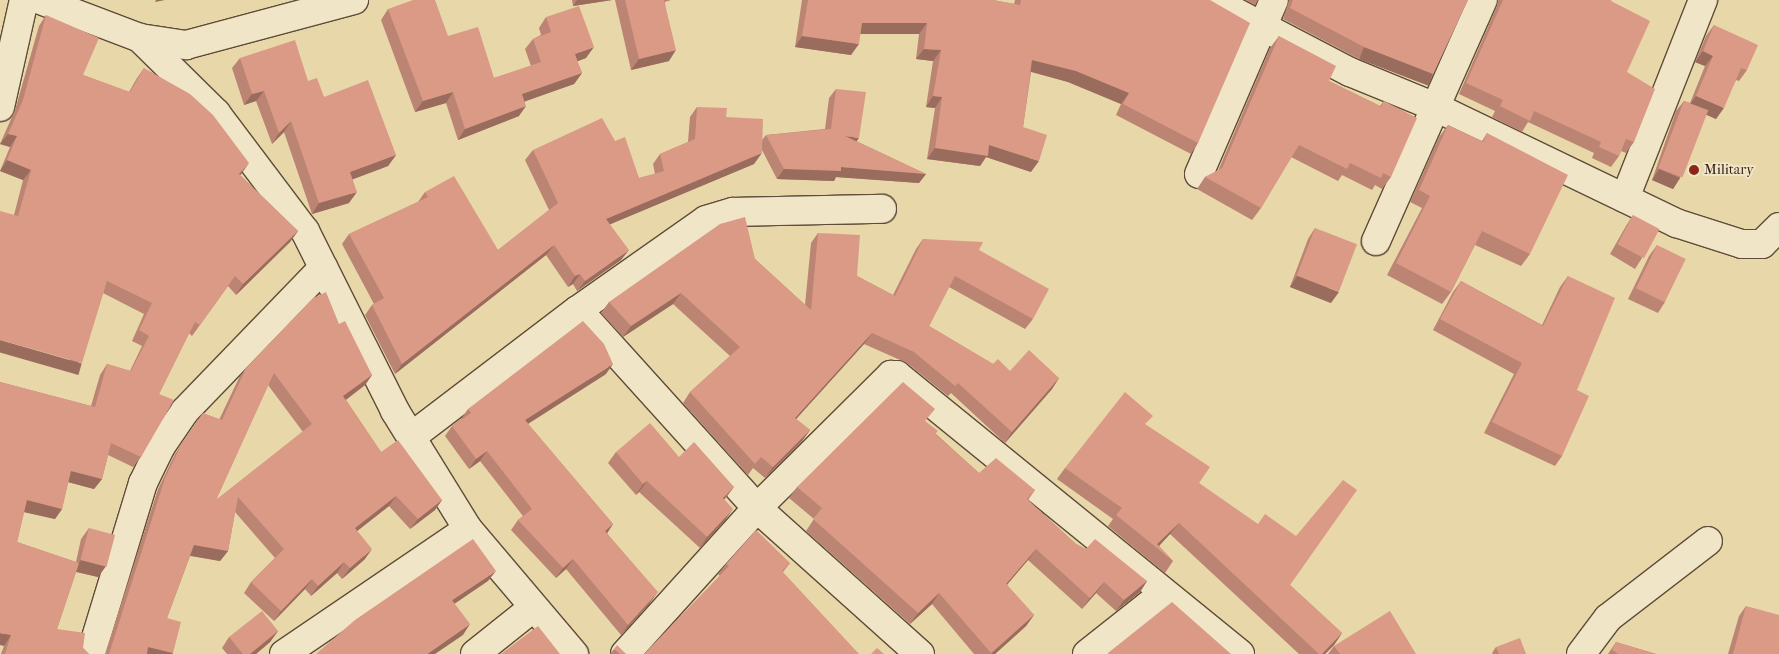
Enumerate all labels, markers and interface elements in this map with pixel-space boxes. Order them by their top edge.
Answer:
place label: Military [1704,162,1754,178]
marker: Military [1688,164,1700,176]

